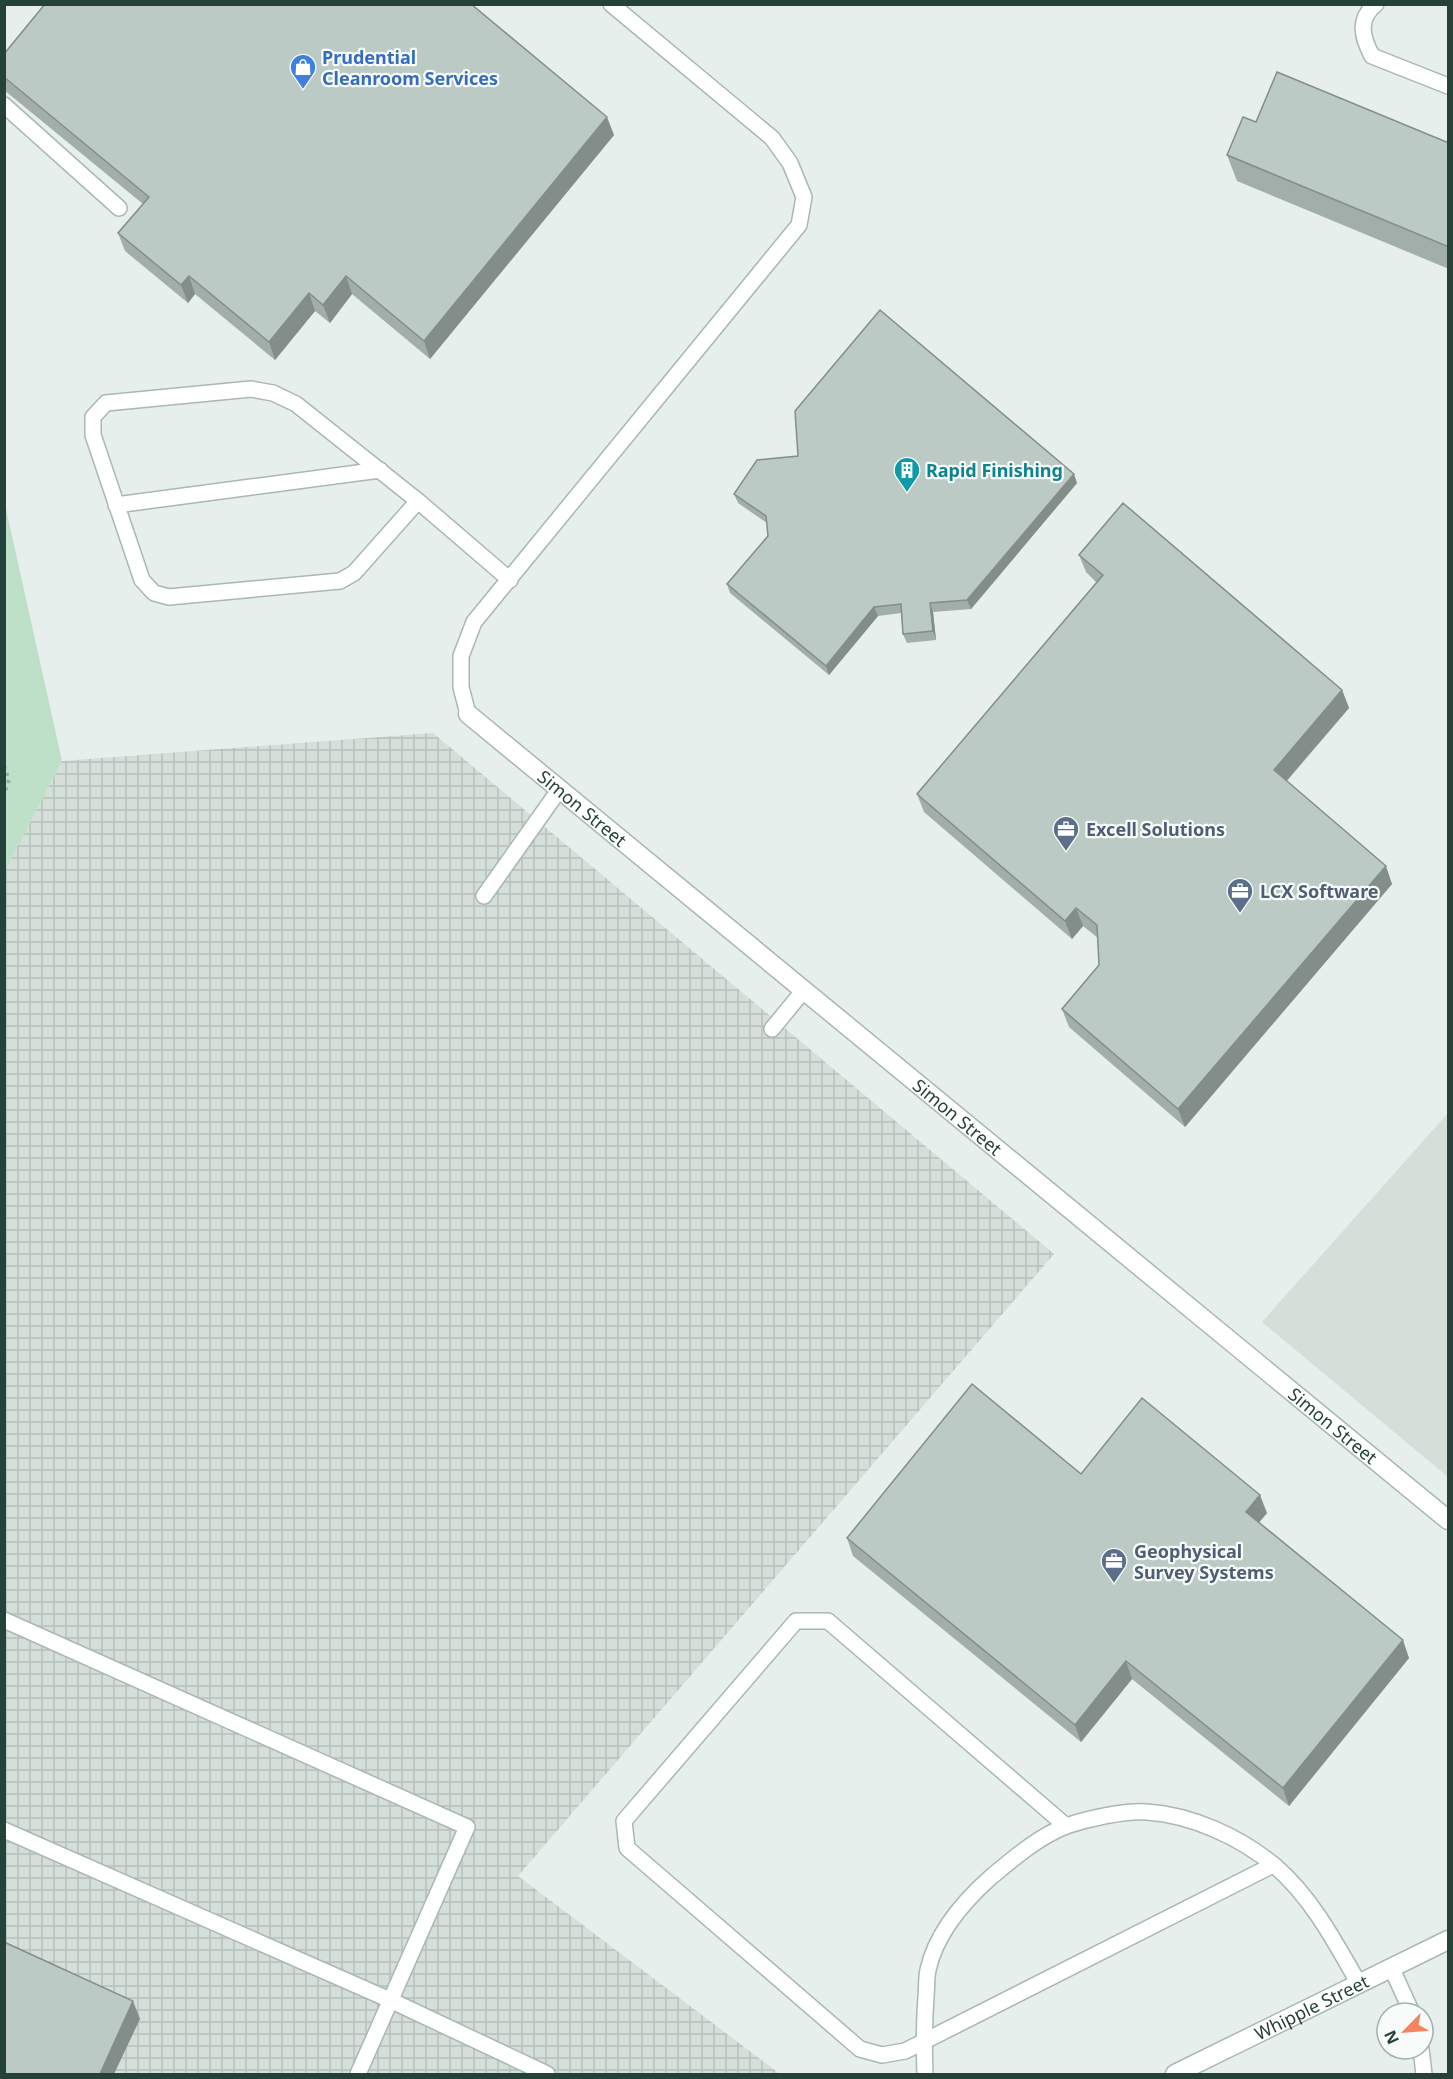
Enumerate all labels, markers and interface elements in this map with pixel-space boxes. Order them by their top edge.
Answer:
place label: Prudential Cleanroom Services [322,45,498,90]
shop icon: Prudential Cleanroom Services [288,52,318,90]
building icon: Rapid Finishing [892,455,922,493]
place label: Rapid Finishing [926,458,1063,482]
street label: Simon Street [533,764,632,852]
office icon: Excell Solutions [1051,814,1081,852]
place label: Excell Solutions [1086,817,1225,841]
office icon: LCX Software [1225,876,1255,914]
place label: LCX Software [1260,879,1379,903]
street label: Simon Street [908,1073,1008,1161]
street label: Simon Street [1284,1382,1383,1469]
place label: Geophysical Survey Systems [1134,1539,1274,1584]
office icon: Geophysical Survey Systems [1099,1546,1129,1584]
street label: Whipple Street [1250,1969,1373,2045]
north arrow [1375,2001,1435,2061]
text: N [1379,2027,1404,2048]

